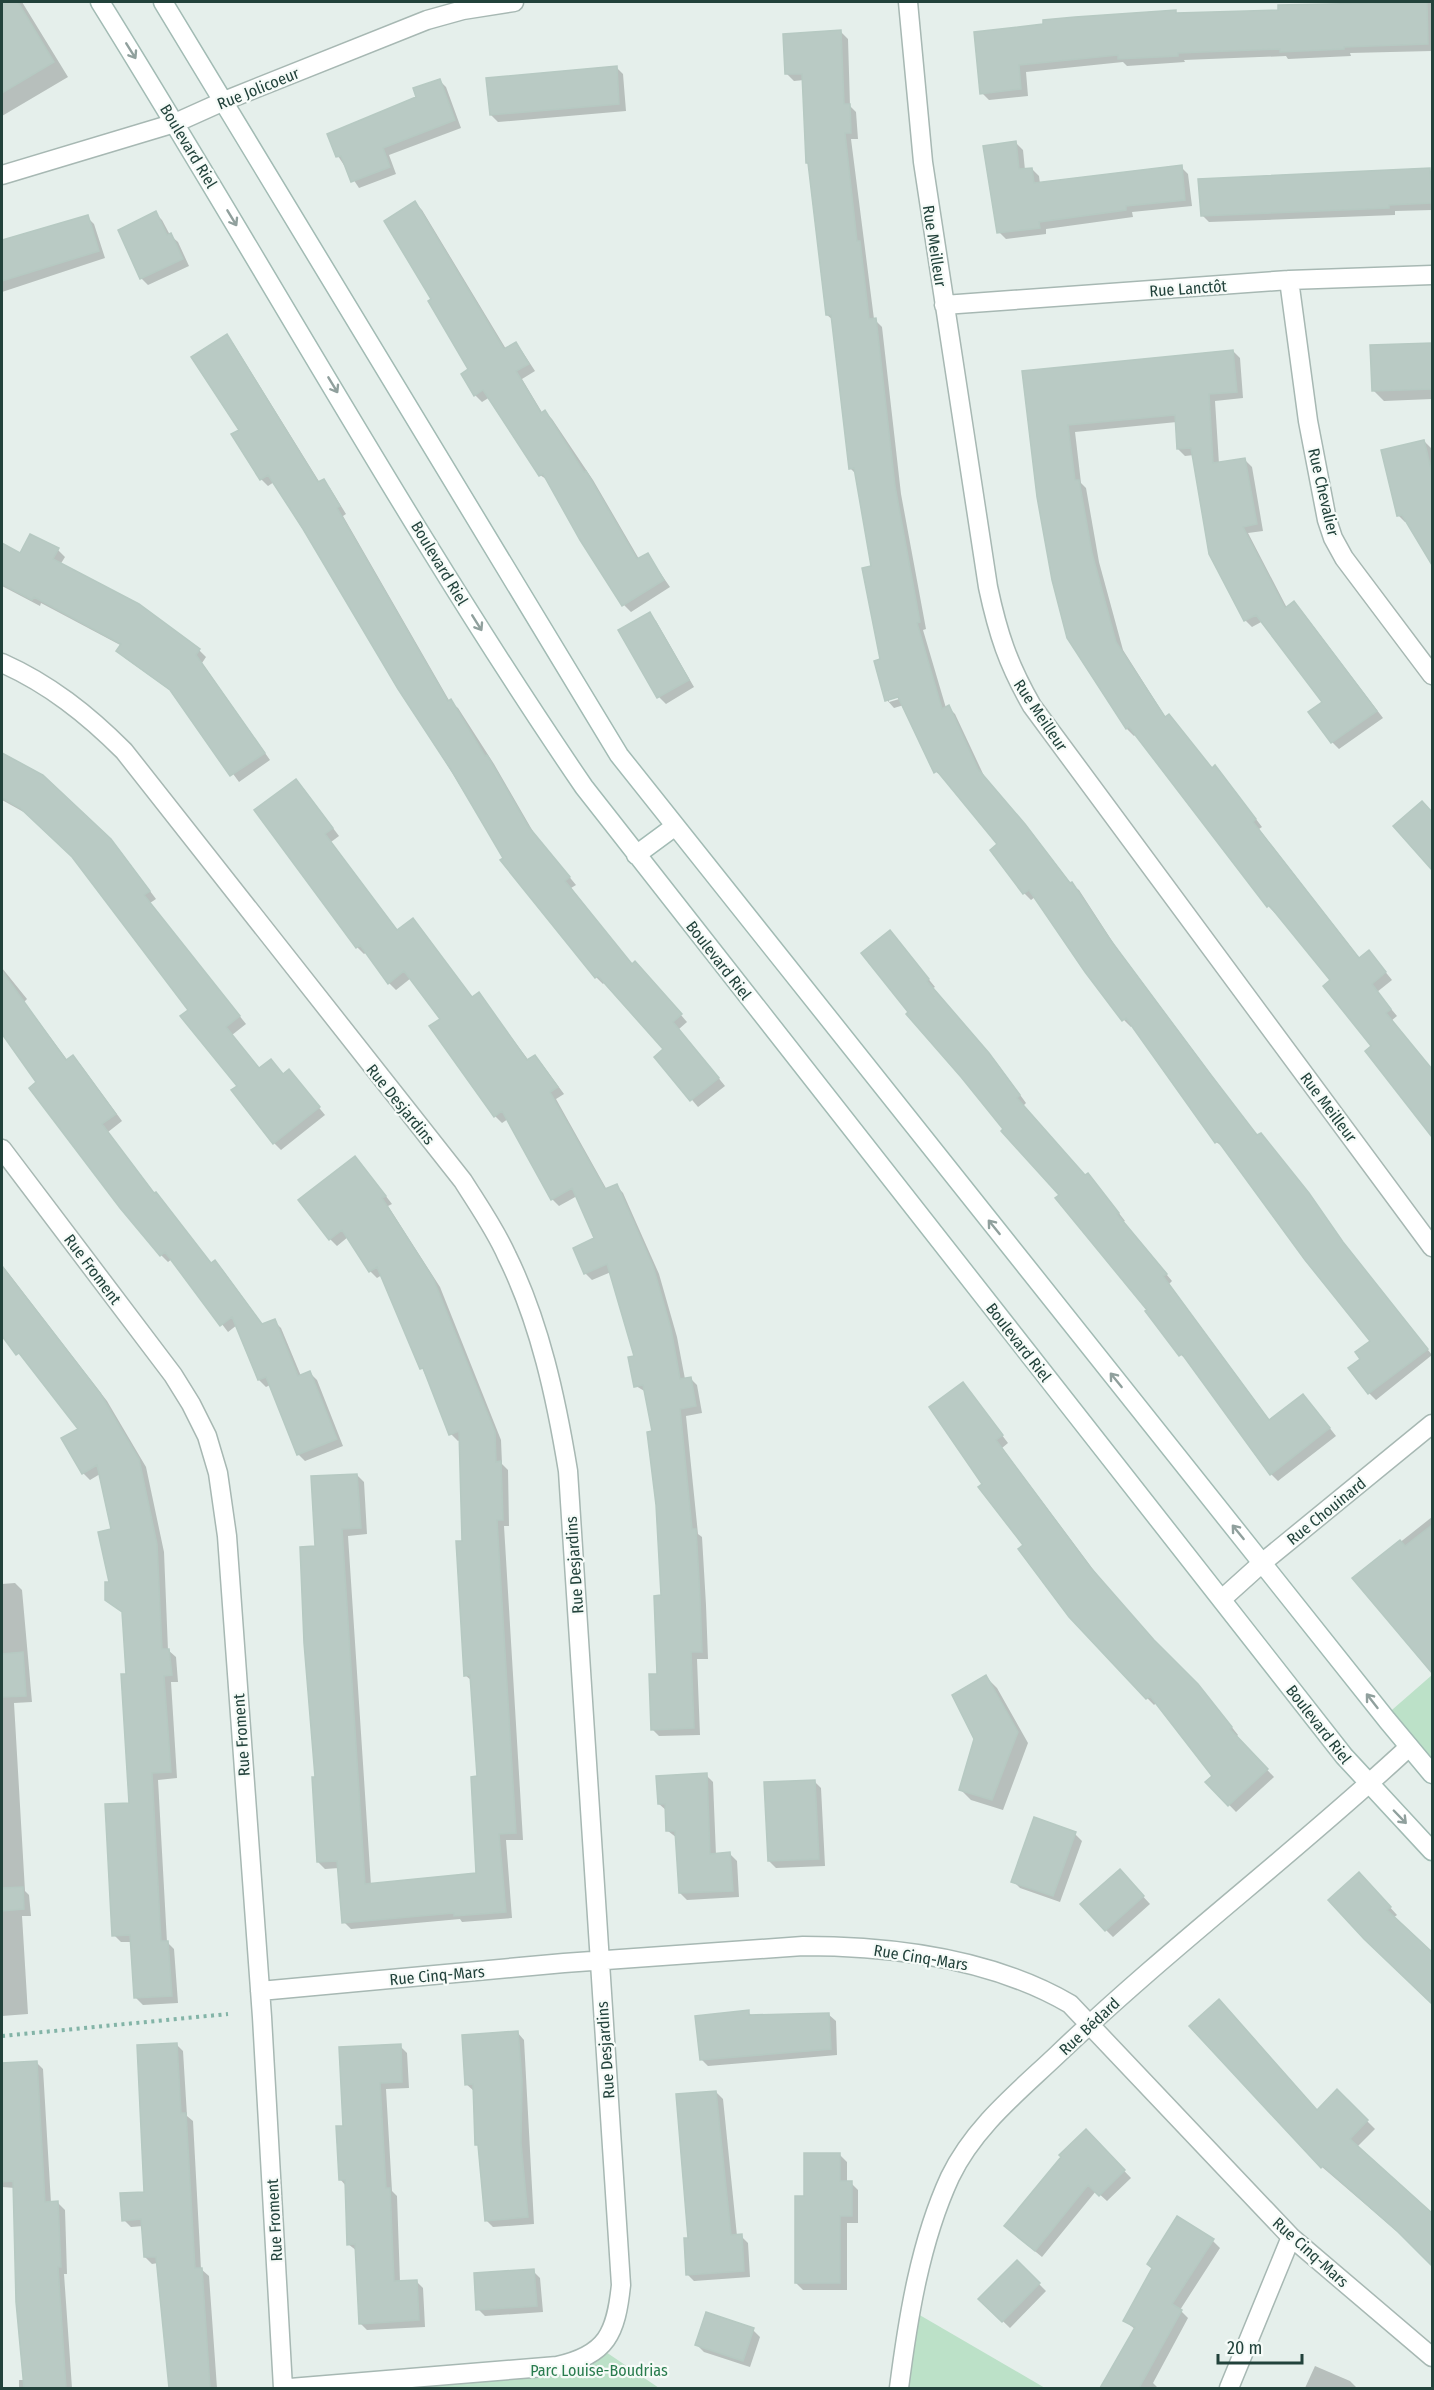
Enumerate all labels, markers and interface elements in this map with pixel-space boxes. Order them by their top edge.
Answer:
one-way arrow [125,42,137,59]
street label: Rue Jolicoeur [214,63,302,113]
street label: Boulevard Riel [156,101,221,192]
street label: Rue Meilleur [919,204,950,289]
one-way arrow [227,209,239,226]
street label: Rue Lanctôt [1149,276,1228,301]
one-way arrow [327,376,339,393]
street label: Rue Chevalier [1304,446,1343,538]
street label: Boulevard Riel [407,518,472,609]
one-way arrow [471,615,483,631]
street label: Rue Meilleur [1010,676,1072,755]
street label: Boulevard Riel [682,917,755,1003]
street label: Rue Desjardins [362,1060,439,1148]
street label: Rue Meilleur [1296,1069,1361,1146]
one-way arrow [988,1220,1001,1236]
street label: Rue Froment [60,1231,126,1309]
street label: Boulevard Riel [982,1299,1055,1385]
one-way arrow [1110,1372,1123,1388]
street label: Rue Chouinard [1283,1474,1370,1549]
street label: Rue Desjardins [562,1515,587,1614]
one-way arrow [1231,1524,1244,1540]
street label: Boulevard Riel [1282,1681,1355,1767]
street label: Rue Froment [229,1692,254,1777]
one-way arrow [1366,1693,1379,1709]
one-way arrow [1393,1810,1407,1825]
street label: Rue Cinq-Mars [872,1941,970,1974]
street label: Rue Cinq-Mars [389,1962,485,1989]
street label: Rue Bédard [1055,1994,1123,2059]
street label: Rue Desjardins [593,2000,618,2099]
street label: Rue Froment [263,2177,286,2262]
street label: Rue Cinq-Mars [1269,2213,1353,2291]
scale bar [1218,2327,1302,2365]
text: 20 m [1227,2337,1262,2359]
park label: Parc Louise-Boudrias [530,2361,668,2380]

